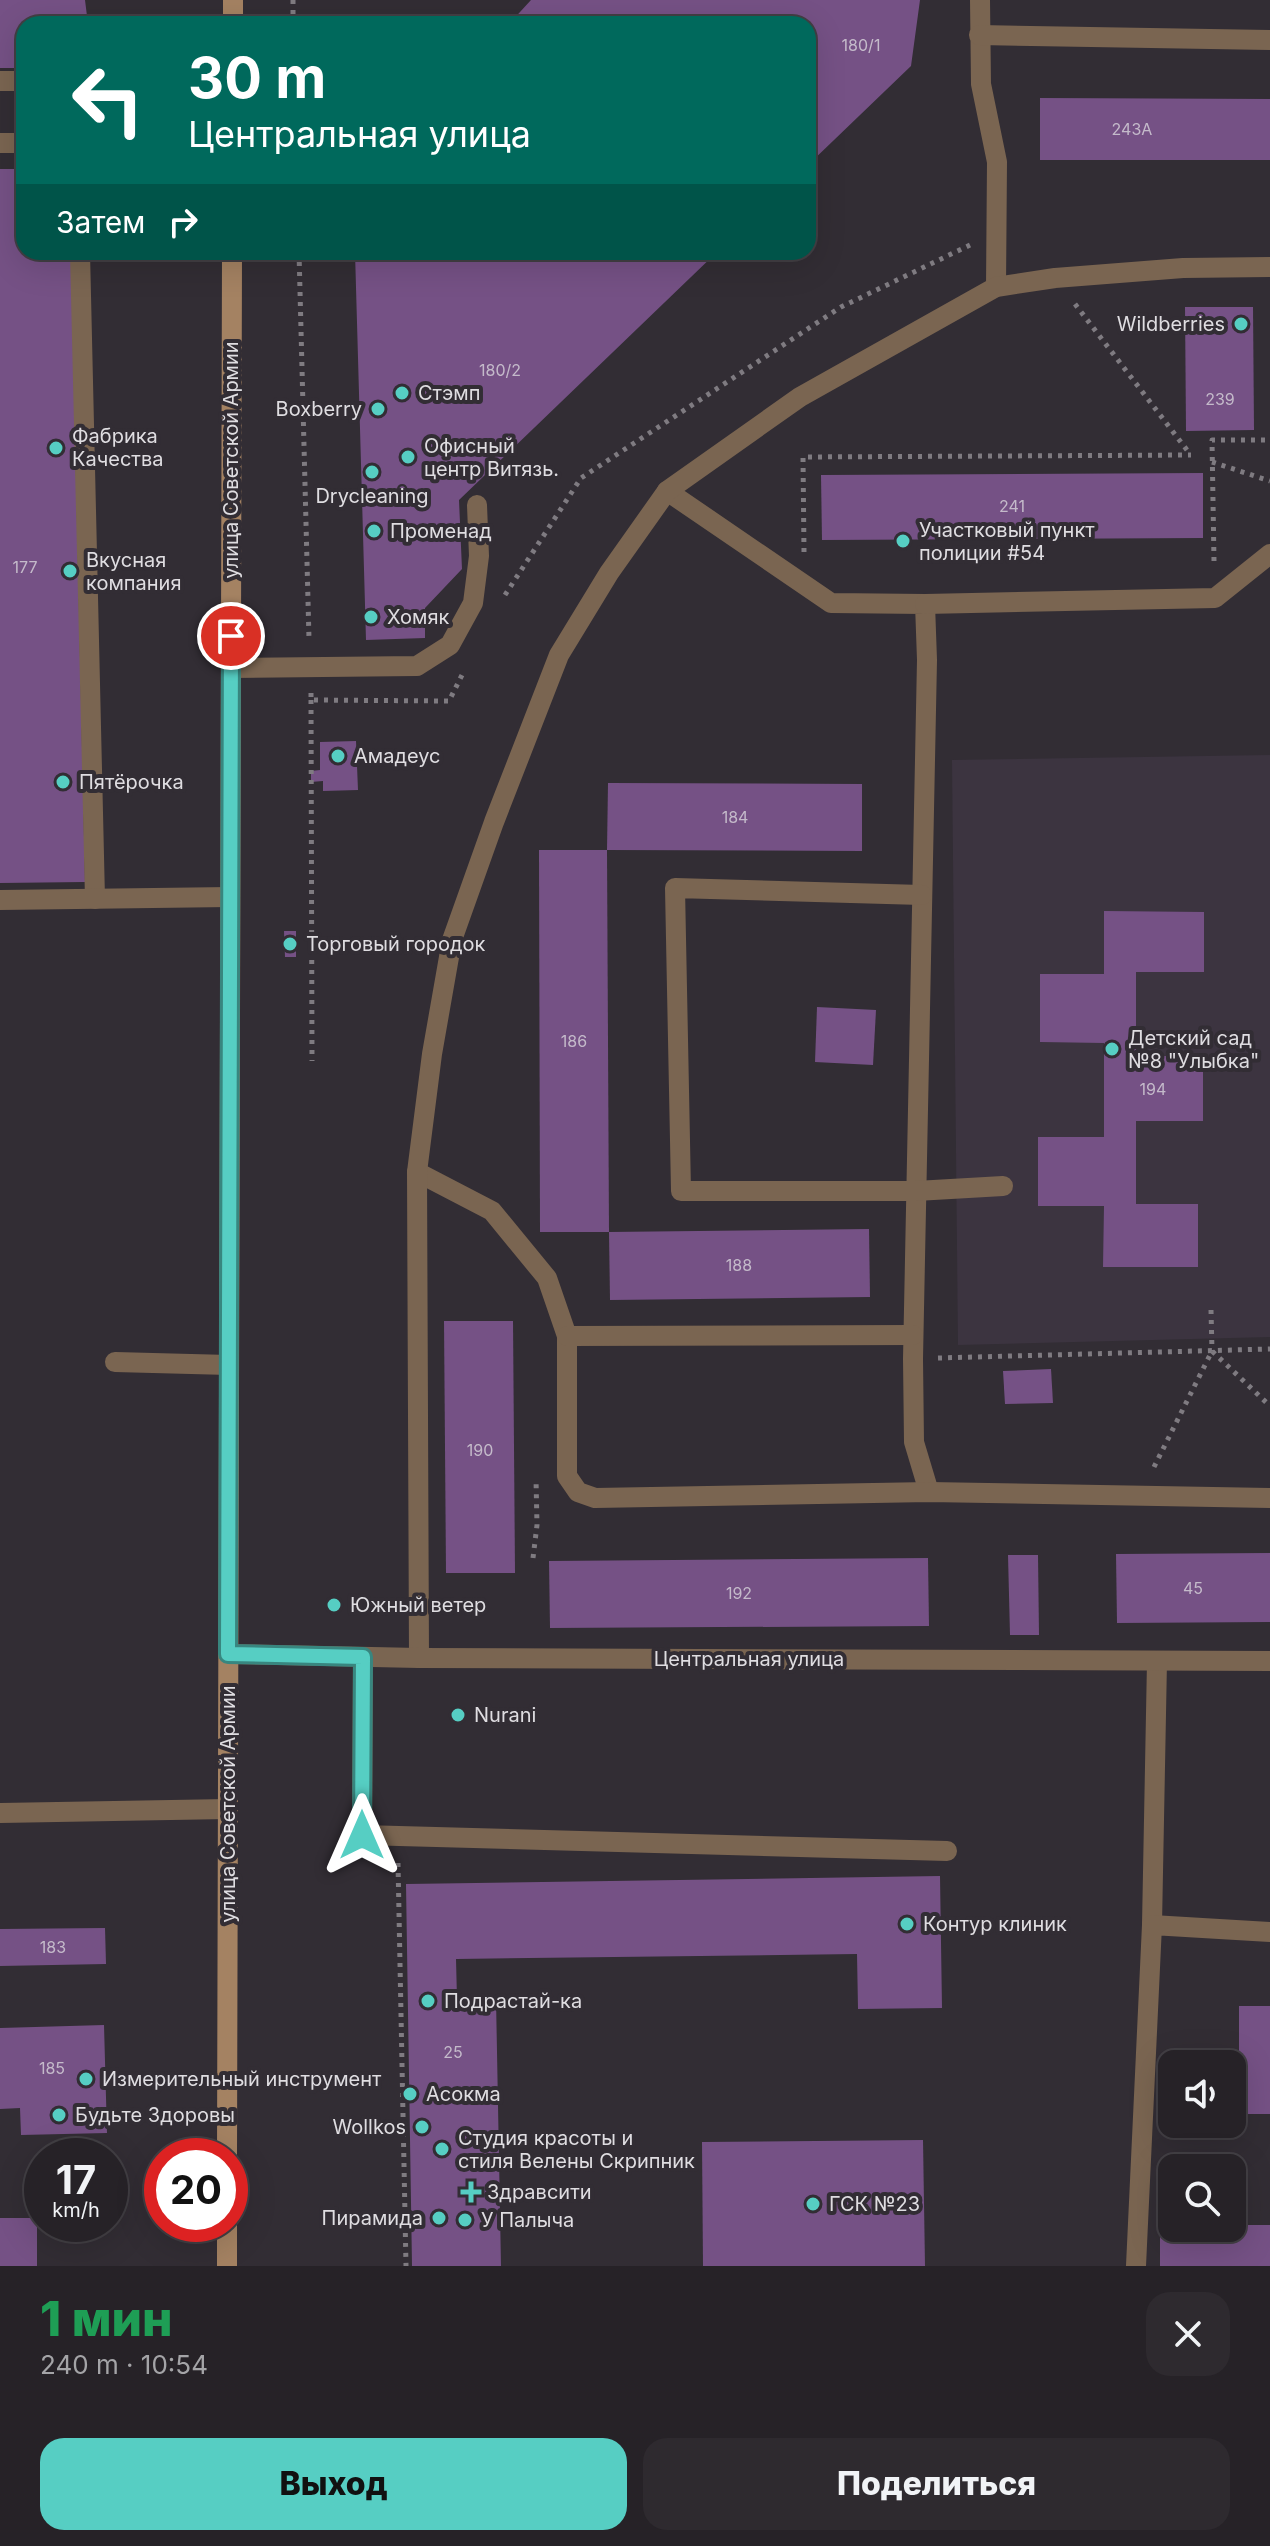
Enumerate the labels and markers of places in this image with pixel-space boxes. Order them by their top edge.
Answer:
place label: Wildberries [1117,312,1225,336]
marker: Wildberries [1232,315,1250,333]
place label: Стэмп [418,381,480,405]
marker: Стэмп [393,384,411,402]
place label: Boxberry [276,397,362,421]
marker: Boxberry [369,400,387,418]
place label: Фабрика Качества [72,424,163,471]
place label: Офисный центр Витязь. [424,434,559,481]
marker: Фабрика Качества [47,439,65,457]
marker: Офисный центр Витязь. [399,448,417,466]
marker: Drycleaning [363,463,381,481]
place label: Drycleaning [315,484,429,508]
place label: Участковый пункт полиции #54 [919,518,1095,565]
place label: Променад [390,519,492,543]
marker: Променад [365,522,383,540]
marker: Участковый пункт полиции #54 [894,532,912,550]
place label: Вкусная компания [86,548,182,595]
marker: Вкусная компания [61,562,79,580]
pin [197,602,265,670]
place label: Хомяк [387,605,450,629]
marker: Хомяк [362,608,380,626]
place label: Амадеус [354,744,441,768]
marker: Амадеус [329,747,347,765]
place label: Пятёрочка [79,770,184,794]
marker: Пятёрочка [54,773,72,791]
place label: Торговый городок [306,932,486,956]
marker: Торговый городок [281,935,299,953]
place label: Детский сад №8 "Улыбка" [1128,1026,1259,1073]
marker: Детский сад №8 "Улыбка" [1103,1040,1121,1058]
place label: Южный ветер [350,1593,486,1617]
marker: Южный ветер [325,1596,343,1614]
place label: Nurani [474,1703,536,1727]
marker: Nurani [449,1706,467,1724]
place label: Контур клиник [923,1912,1067,1936]
marker: Контур клиник [898,1915,916,1933]
place label: Подрастай-ка [444,1989,582,2013]
marker: Подрастай-ка [419,1992,437,2010]
place label: Измерительный инструмент [102,2067,382,2091]
marker: Измерительный инструмент [77,2070,95,2088]
place label: Асокма [426,2082,501,2106]
marker: Асокма [401,2085,419,2103]
place label: Будьте Здоровы [75,2103,235,2127]
marker: Будьте Здоровы [50,2106,68,2124]
place label: Wollkos [333,2115,406,2139]
marker: Wollkos [413,2118,431,2136]
place label: Студия красоты и стиля Велены Скрипник [458,2126,695,2173]
marker: Студия красоты и стиля Велены Скрипник [433,2140,451,2158]
place label: Здравсити [487,2180,592,2204]
marker: Здравсити [462,2183,480,2201]
place label: ГСК №23 [829,2192,920,2216]
marker: ГСК №23 [804,2195,822,2213]
place label: Пирамида [322,2206,423,2230]
place label: У Палыча [481,2208,574,2232]
marker: Пирамида [430,2209,448,2227]
marker: У Палыча [456,2211,474,2229]

